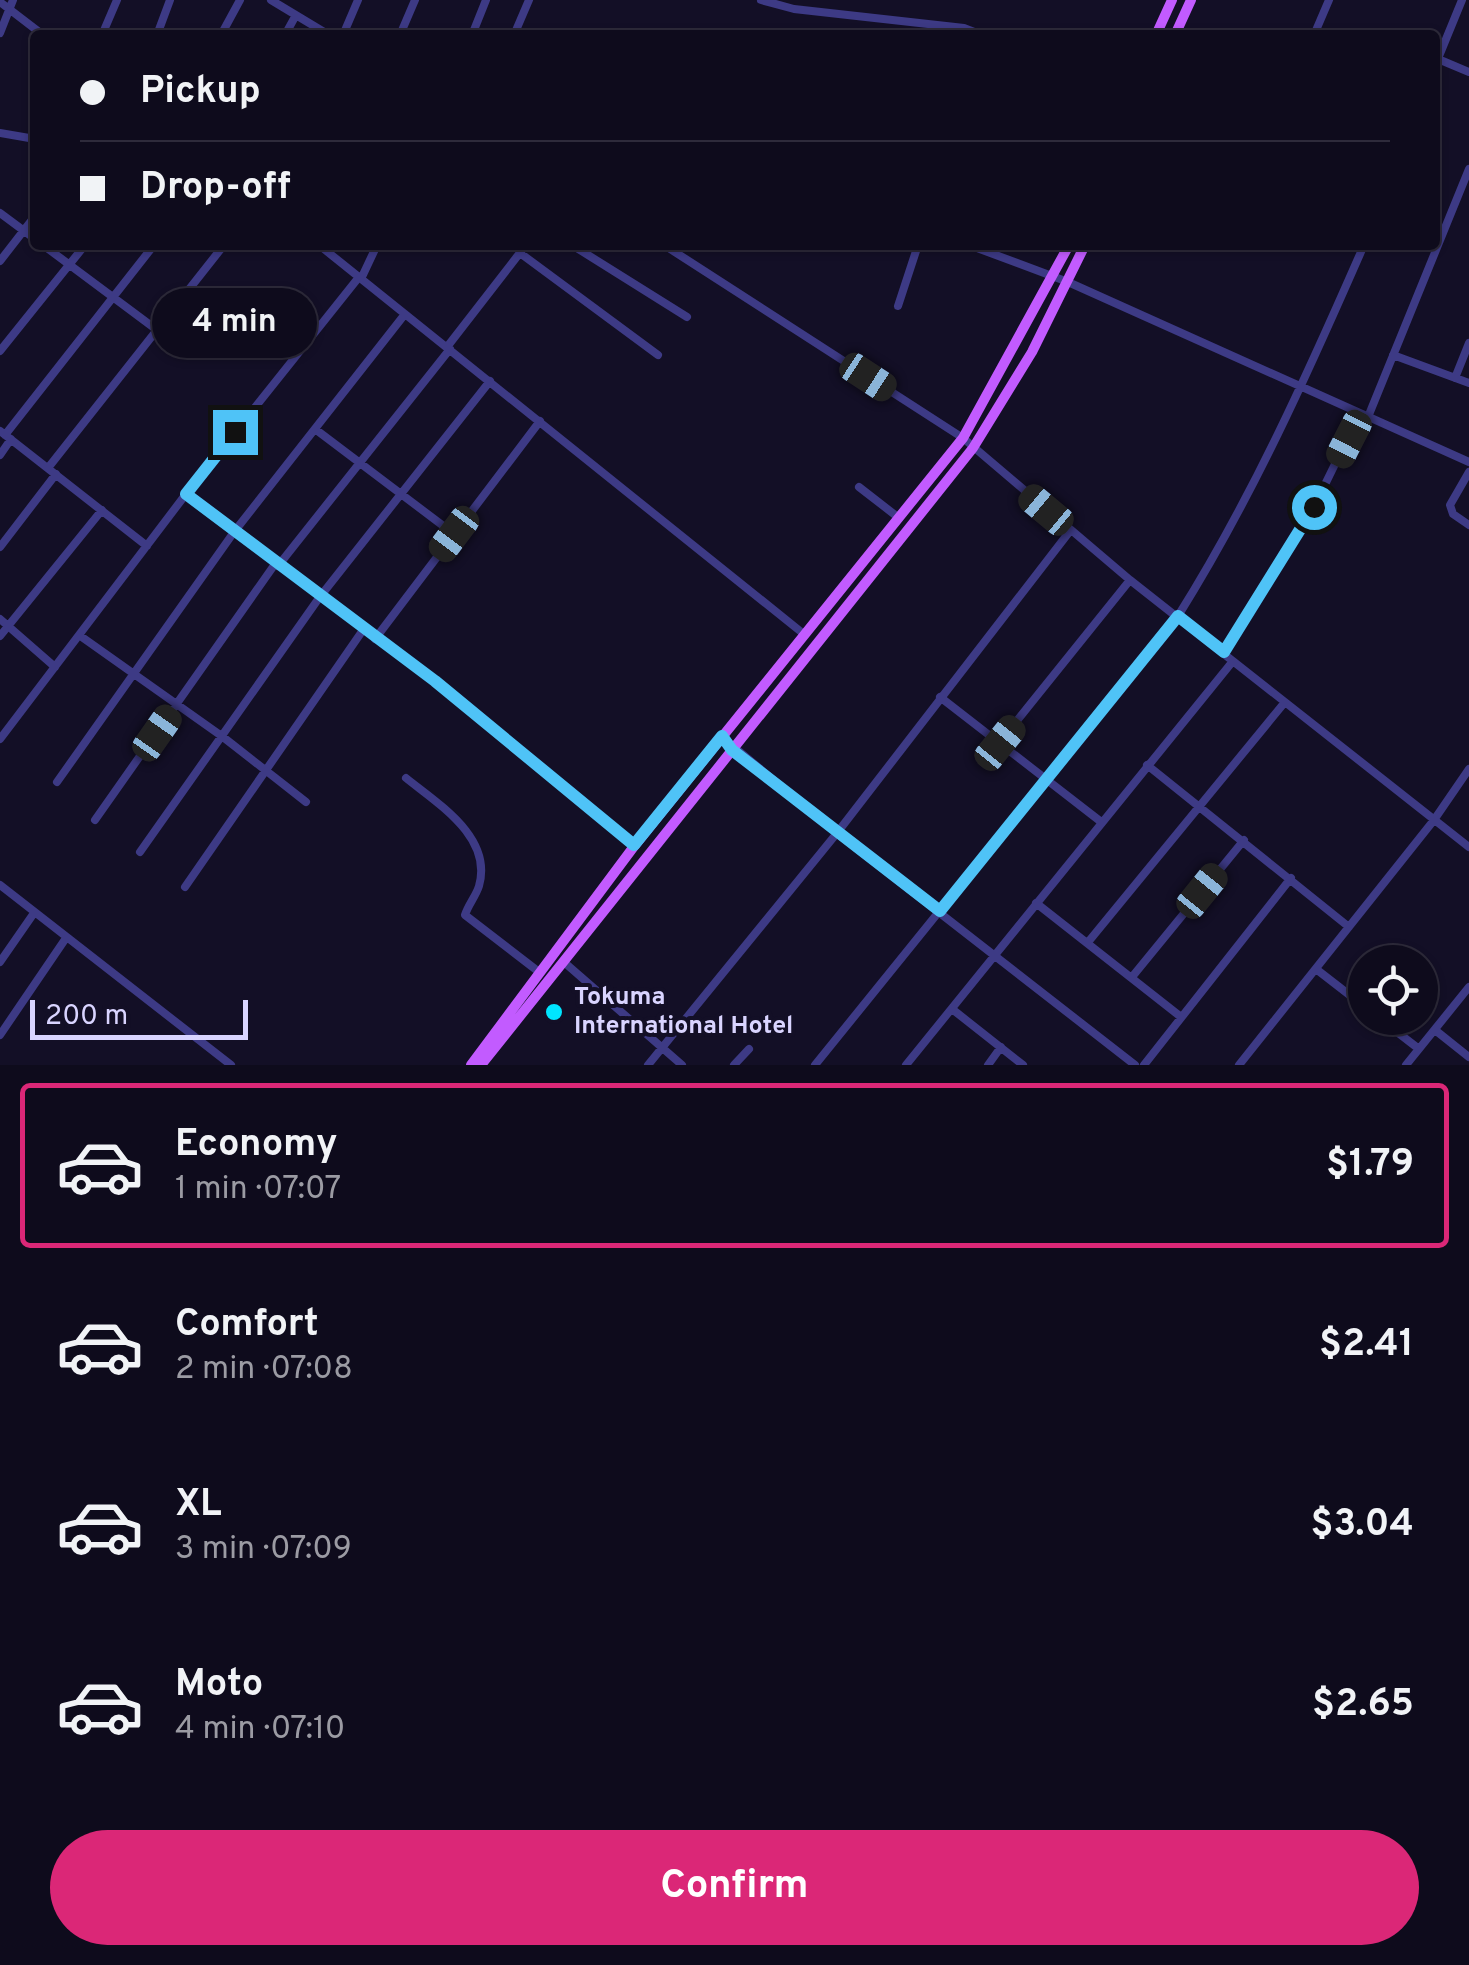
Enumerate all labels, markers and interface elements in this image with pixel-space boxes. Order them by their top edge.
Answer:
text: Pickup [140,68,261,117]
text: Drop-off [140,164,291,213]
callout: 4 min [152,287,318,357]
text: 4 min [192,303,277,343]
car [835,348,901,406]
car [1322,405,1376,473]
route end [213,410,258,455]
car [1013,479,1079,541]
route start [1292,485,1337,530]
car [424,501,484,567]
car [128,700,186,766]
car [969,710,1031,776]
car [1171,858,1233,924]
map controls [1348,945,1438,1035]
button: locate [1348,945,1438,1035]
place label: Tokuma International Hotel [574,982,793,1043]
scale bar [30,995,248,1040]
text: 200 m [45,999,128,1035]
marker: Tokuma International Hotel [543,1001,565,1023]
icon: car [55,1121,145,1211]
text: Economy [175,1121,337,1170]
text: $1.79 [1326,1141,1414,1190]
text: 1 min · 07:07 [175,1170,341,1210]
icon: car [55,1301,145,1391]
text: Comfort [175,1301,319,1350]
text: $2.41 [1319,1321,1414,1370]
text: 2 min · 07:08 [175,1350,353,1390]
icon: car [55,1481,145,1571]
text: XL [175,1481,222,1530]
text: $3.04 [1311,1501,1414,1550]
text: 3 min · 07:09 [175,1530,352,1570]
icon: car [55,1661,145,1751]
text: Moto [175,1661,263,1710]
text: $2.65 [1312,1681,1414,1730]
text: 4 min · 07:10 [175,1710,345,1750]
button: Confirm [50,1830,1419,1945]

